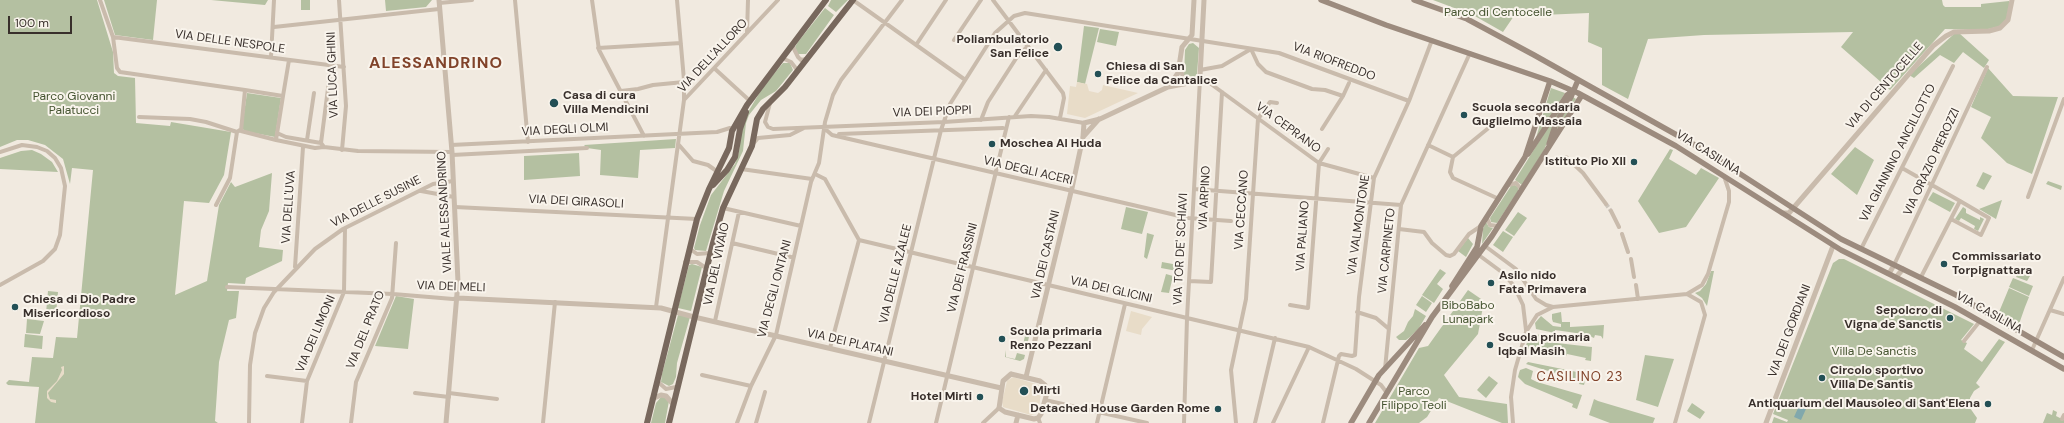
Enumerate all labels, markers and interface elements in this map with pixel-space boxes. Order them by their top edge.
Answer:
park label: Parco di Centocelle [1444,6,1552,20]
scale bar [10,8,74,34]
text: 100 m [15,15,49,31]
street label: VIA DELL'ALLORO [675,16,751,96]
street label: VIA DELLE NESPOLE [174,27,286,57]
street label: VIA LUCA GHINI [324,31,342,119]
place label: Poliambulatorio San Felice [956,33,1049,61]
street label: VIA RIOFREDDO [1291,40,1377,84]
street label: VIA DI CENTOCELLE [1843,40,1927,132]
marker: Poliambulatorio San Felice [1052,41,1064,53]
district label: ALESSANDRINO [369,54,503,74]
place label: Chiesa di San Felice da Cantalice [1106,60,1218,88]
marker: Chiesa di San Felice da Cantalice [1093,69,1103,79]
street label: VIA GIANNINO ANCILLOTTO [1857,82,1939,224]
place label: Casa di cura Villa Mendicini [563,89,649,117]
park label: Parco Giovanni Palatucci [33,90,115,118]
marker: Casa di cura Villa Mendicini [548,97,560,109]
street label: VIA CEPRANO [1253,100,1323,156]
place label: Scuola secondaria Guglielmo Massaia [1472,101,1582,129]
street label: VIA DEI PIOPPI [892,103,972,121]
street label: VIA ORAZIO PIEROZZI [1901,106,1963,218]
marker: Scuola secondaria Guglielmo Massaia [1459,110,1469,120]
street label: VIA DEGLI OLMI [521,121,609,139]
street label: VIA CASILINA [1673,127,1743,179]
place label: Moschea Al Huda [1000,137,1101,151]
marker: Moschea Al Huda [987,139,997,149]
street label: VIALE ALESSANDRINO [435,151,455,273]
street label: VIA DEGLI ACERI [982,154,1074,188]
place label: Istituto Pio XII [1545,155,1626,169]
marker: Istituto Pio XII [1629,157,1639,167]
street label: VIA ARPINO [1196,165,1214,231]
street label: VIA DELL'UVA [279,170,299,244]
street label: VIA CECCANO [1232,170,1252,250]
street label: VIA DELLE SUSINE [328,173,424,231]
street label: VIA VALMONTONE [1345,174,1373,276]
street label: VIA DEI GIRASOLI [528,192,624,212]
street label: VIA TOR DE' SCHIAVI [1171,193,1191,305]
street label: VIA PALIANO [1293,200,1313,272]
street label: VIA CARPINETO [1375,208,1399,294]
street label: VIA DEI CASTANI [1029,209,1063,301]
street label: VIA DEL VIVAIO [701,221,733,307]
street label: VIA DEI FRASSINI [945,221,981,315]
street label: VIA DELLE AZALEE [877,223,915,325]
street label: VIA DEGLI ONTANI [755,238,795,340]
place label: Commissariato Torpignattara [1952,250,2041,278]
marker: Commissariato Torpignattara [1939,259,1949,269]
place label: Asilo nido Fata Primavera [1499,269,1587,297]
street label: VIA DEI GLICINI [1069,274,1153,306]
marker: Asilo nido Fata Primavera [1486,278,1496,288]
street label: VIA DEI MELI [416,279,486,295]
street label: VIA DEI GORDIANI [1766,282,1814,380]
street label: VIA DEL PRATO [344,289,388,371]
street label: VIA CASILINA [1953,289,2025,337]
place label: Chiesa di Dio Padre Misericordioso [23,293,136,321]
street label: VIA DEI LIMONI [293,293,339,375]
park label: BiboBabo Lunapark [1441,299,1495,327]
marker: Chiesa di Dio Padre Misericordioso [10,302,20,312]
place label: Sepolcro di Vigna de Sanctis [1844,304,1942,332]
marker: Sepolcro di Vigna de Sanctis [1945,313,1955,323]
place label: Scuola primaria Renzo Pezzani [1010,325,1102,353]
street label: VIA DEI PLATANI [805,326,895,360]
place label: Scuola primaria Iqbal Masih [1498,331,1590,359]
marker: Scuola primaria Renzo Pezzani [997,334,1007,344]
marker: Scuola primaria Iqbal Masih [1485,340,1495,350]
park label: Villa De Sanctis [1832,345,1916,359]
place label: Circolo sportivo Villa De Santis [1830,364,1924,392]
district label: CASILINO 23 [1537,370,1623,386]
marker: Circolo sportivo Villa De Santis [1817,373,1827,383]
place label: Mirti [1033,384,1060,398]
marker: Mirti [1018,385,1030,397]
park label: Parco Filippo Teoli [1381,385,1447,413]
place label: Hotel Mirti [911,390,972,404]
marker: Hotel Mirti [975,392,985,402]
place label: Antiquarium del Mausoleo di Sant'Elena [1748,397,1980,411]
marker: Antiquarium del Mausoleo di Sant'Elena [1983,399,1993,409]
place label: Detached House Garden Rome [1030,402,1210,416]
marker: Detached House Garden Rome [1213,404,1223,414]

